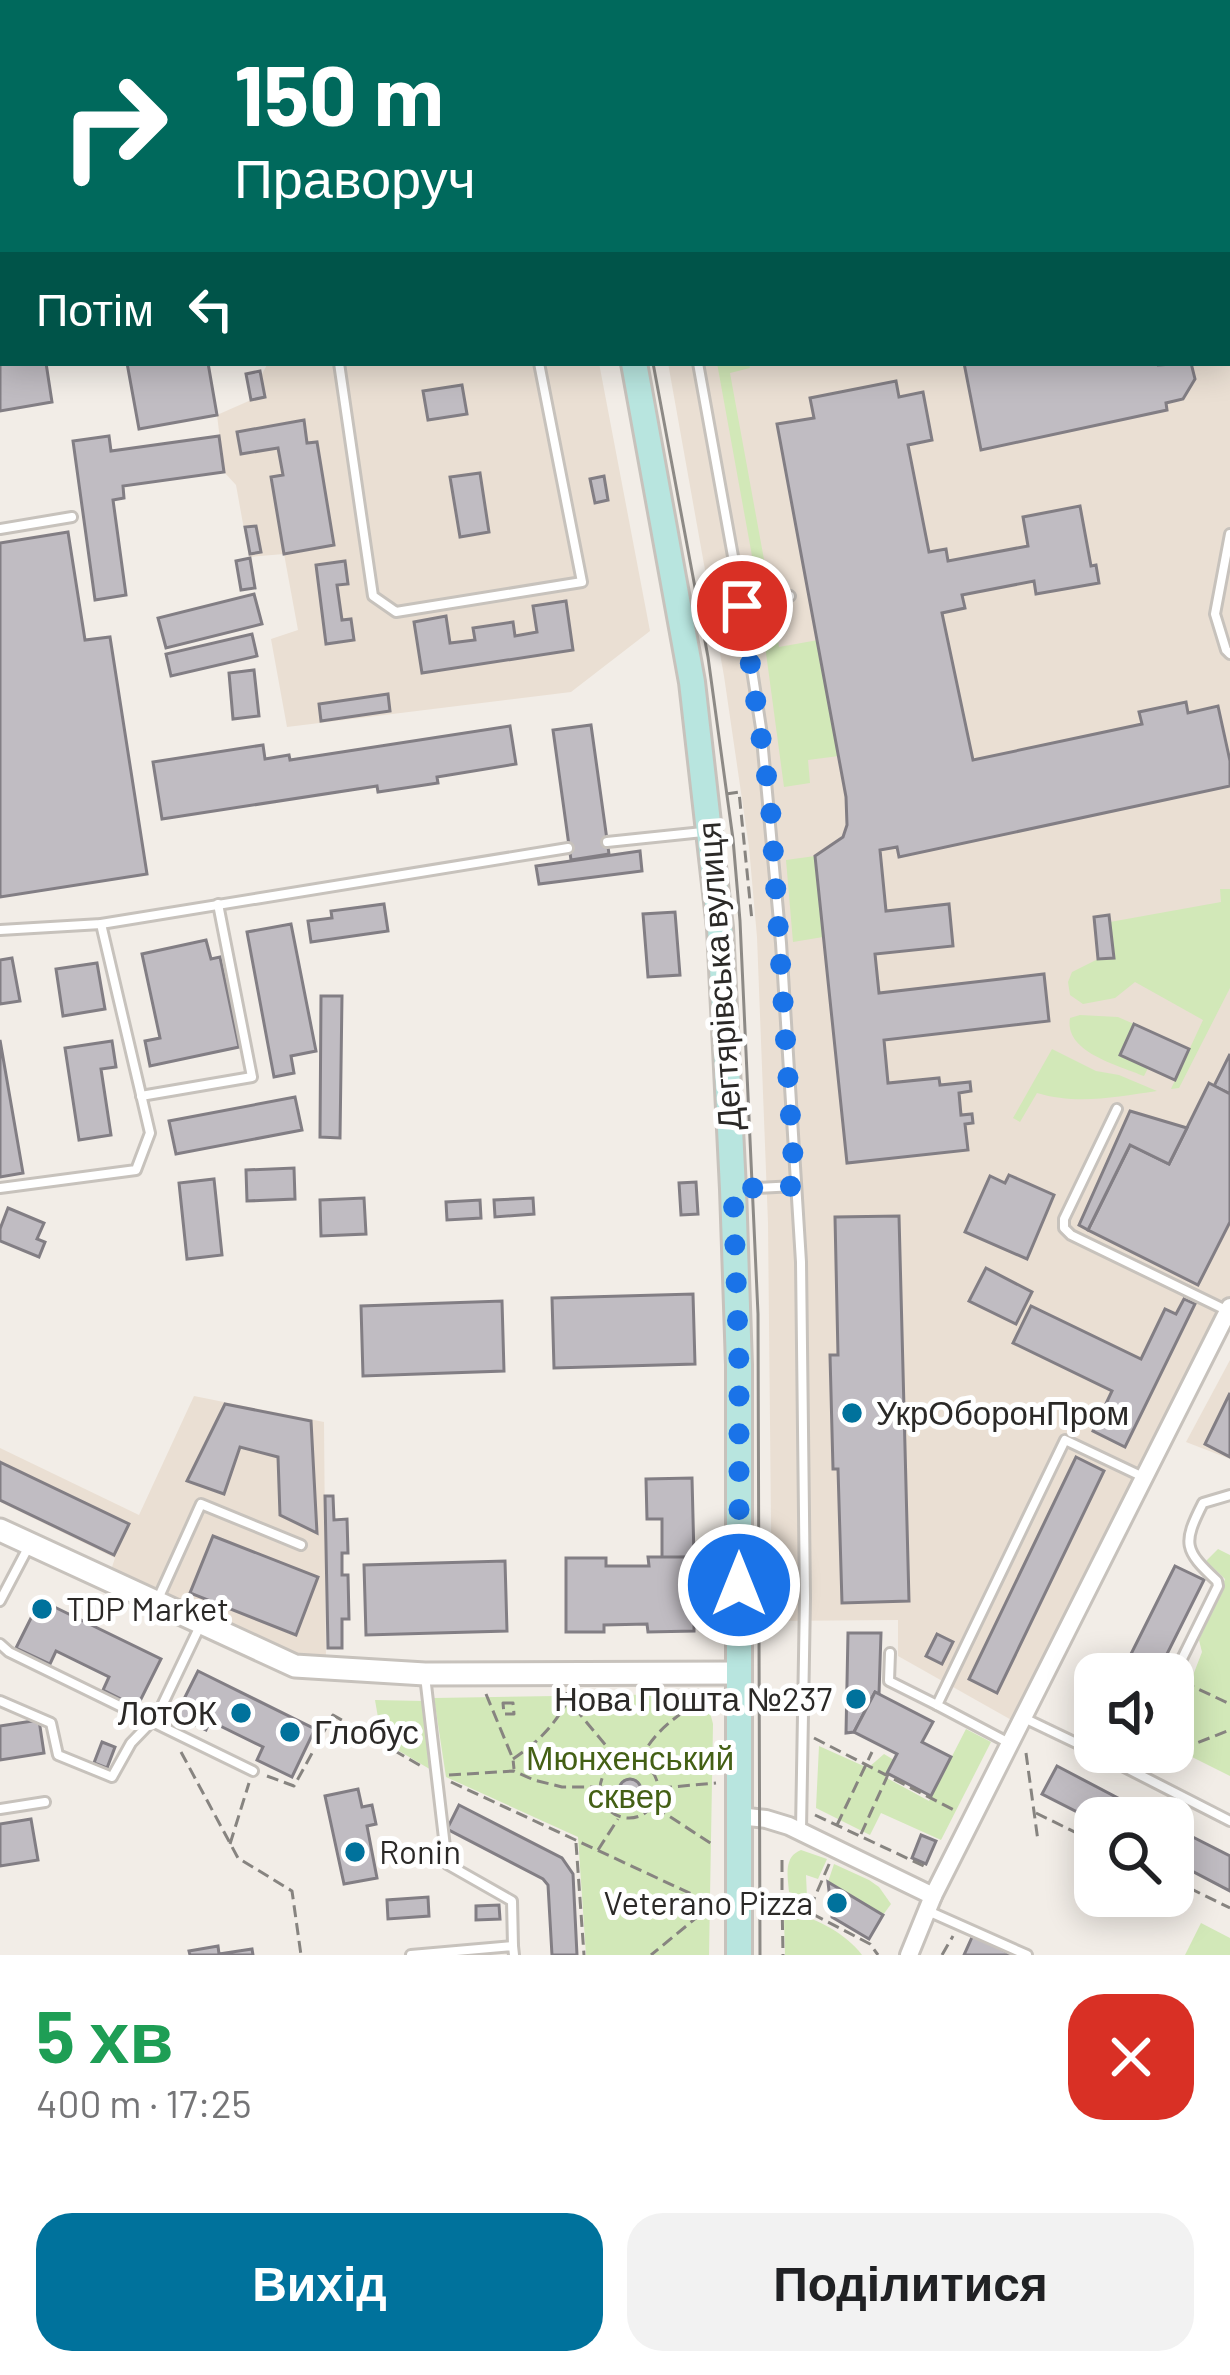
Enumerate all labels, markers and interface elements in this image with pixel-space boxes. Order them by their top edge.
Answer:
text: 150 m [234,42,444,143]
icon: right [36,48,192,204]
text: Праворуч [234,144,476,209]
icon: left [178,276,244,342]
text: Потім [36,281,154,335]
pin [691,555,793,657]
icon: arrive [709,573,775,639]
street label: Дегтярівська вулиця [687,820,749,1132]
place label: УкрОборонПром [876,1392,1129,1432]
marker: УкрОборонПром [839,1400,865,1426]
position arrow [676,1522,802,1648]
place label: TDP Market [66,1588,229,1628]
marker: TDP Market [29,1596,55,1622]
map controls [1074,1653,1194,1917]
button: sound [1074,1653,1194,1773]
place label: Нова Пошта №237 [554,1678,832,1718]
marker: Нова Пошта №237 [843,1686,869,1712]
place label: ЛотОК [118,1692,218,1732]
marker: ЛотОК [228,1700,254,1726]
place label: Глобус [314,1711,419,1751]
marker: Глобус [277,1719,303,1745]
park label: Мюнхенський сквер [526,1737,734,1815]
button: search [1074,1797,1194,1917]
place label: Ronin [379,1831,461,1871]
marker: Ronin [342,1839,368,1865]
place label: Veterano Pizza [604,1882,813,1922]
marker: Veterano Pizza [824,1890,850,1916]
text: 5 хв [36,1991,174,2077]
button: close [1068,1994,1194,2120]
text: 400 m · 17:25 [36,2079,252,2126]
button: Вихід [36,2213,603,2351]
button: Поділитися [627,2213,1194,2351]

